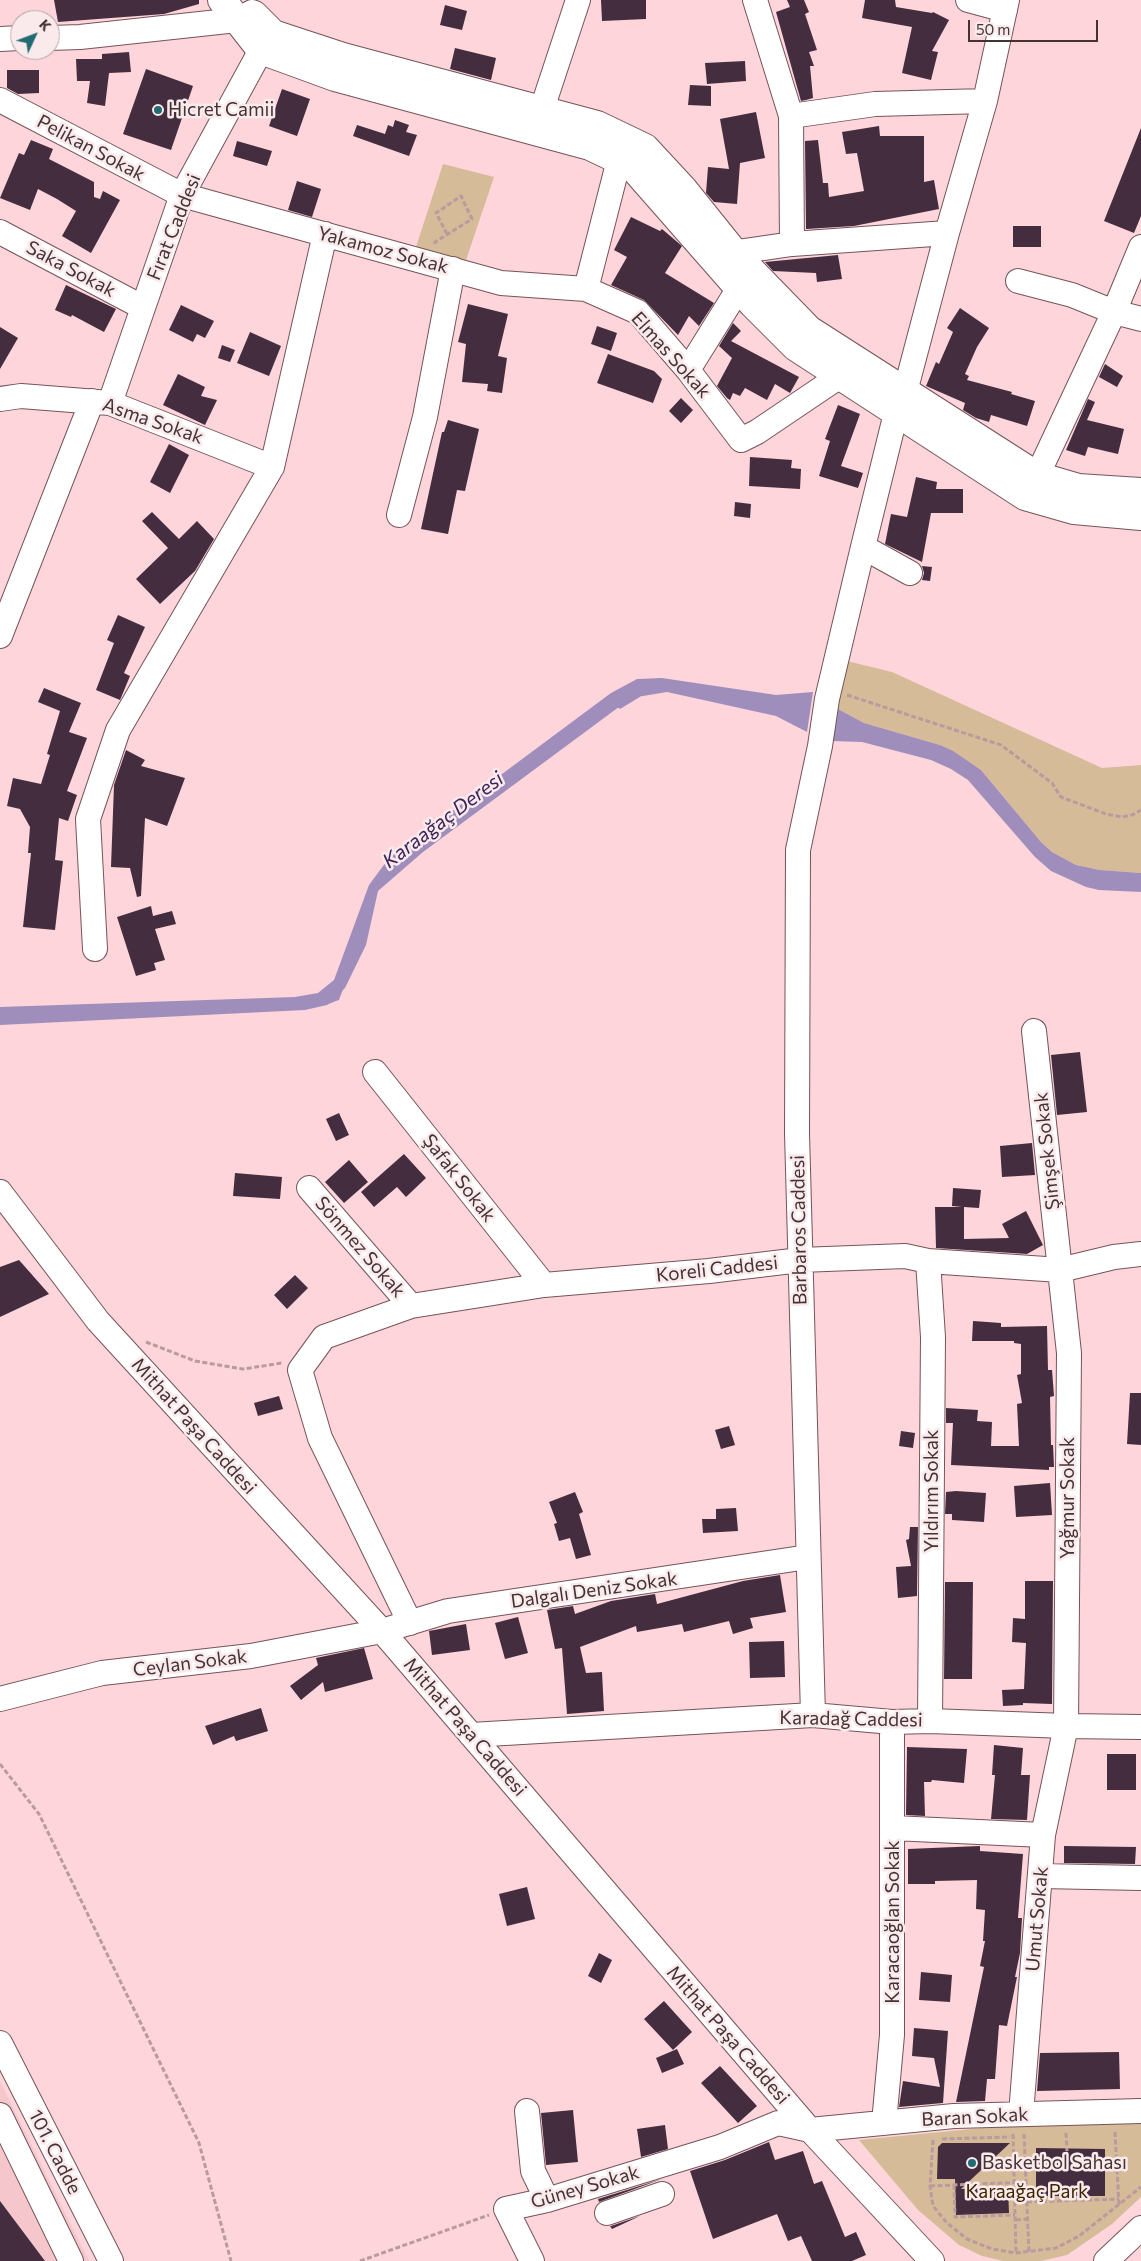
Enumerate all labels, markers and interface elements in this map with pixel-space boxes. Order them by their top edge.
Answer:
north arrow [10,10,60,60]
scale bar [971,10,1101,42]
text: K [36,16,55,34]
text: 50 m [976,20,1010,38]
place label: Hicret Camii [168,99,274,121]
marker: Hicret Camii [152,104,164,116]
street label: Pelikan Sokak [33,110,149,186]
street label: Fırat Caddesi [142,170,206,284]
street label: Yakamoz Sokak [315,222,451,278]
street label: Saka Sokak [22,236,120,302]
street label: Elmas Sokak [626,307,716,403]
street label: Asma Sokak [100,393,206,449]
water label: Karaağaç Deresi [378,767,508,873]
street label: Şimşek Sokak [1029,1091,1065,1211]
street label: Şafak Sokak [418,1129,500,1227]
street label: Barbaros Caddesi [786,1155,812,1305]
street label: Sönmez Sokak [310,1192,410,1302]
street label: Koreli Caddesi [655,1251,779,1287]
street label: Mithat Paşa Caddesi [127,1353,261,1499]
street label: Yıldırım Sokak [921,1430,943,1552]
street label: Yağmur Sokak [1057,1437,1079,1559]
street label: Dalgalı Deniz Sokak [509,1567,679,1613]
street label: Ceylan Sokak [132,1645,248,1681]
street label: Mithat Paşa Caddesi [399,1653,531,1801]
street label: Karadağ Caddesi [779,1706,923,1732]
street label: Karacaoğlan Sokak [882,1840,904,2004]
street label: Umut Sokak [1021,1865,1053,1973]
street label: Mithat Paşa Caddesi [662,1961,794,2109]
street label: Baran Sokak [921,2103,1029,2131]
street label: 101. Cadde [24,2106,86,2198]
place label: Basketbol Sahası [982,2152,1127,2174]
marker: Basketbol Sahası [966,2157,978,2169]
street label: Güney Sokak [528,2161,642,2213]
park label: Karaağaç Park [966,2181,1088,2203]

